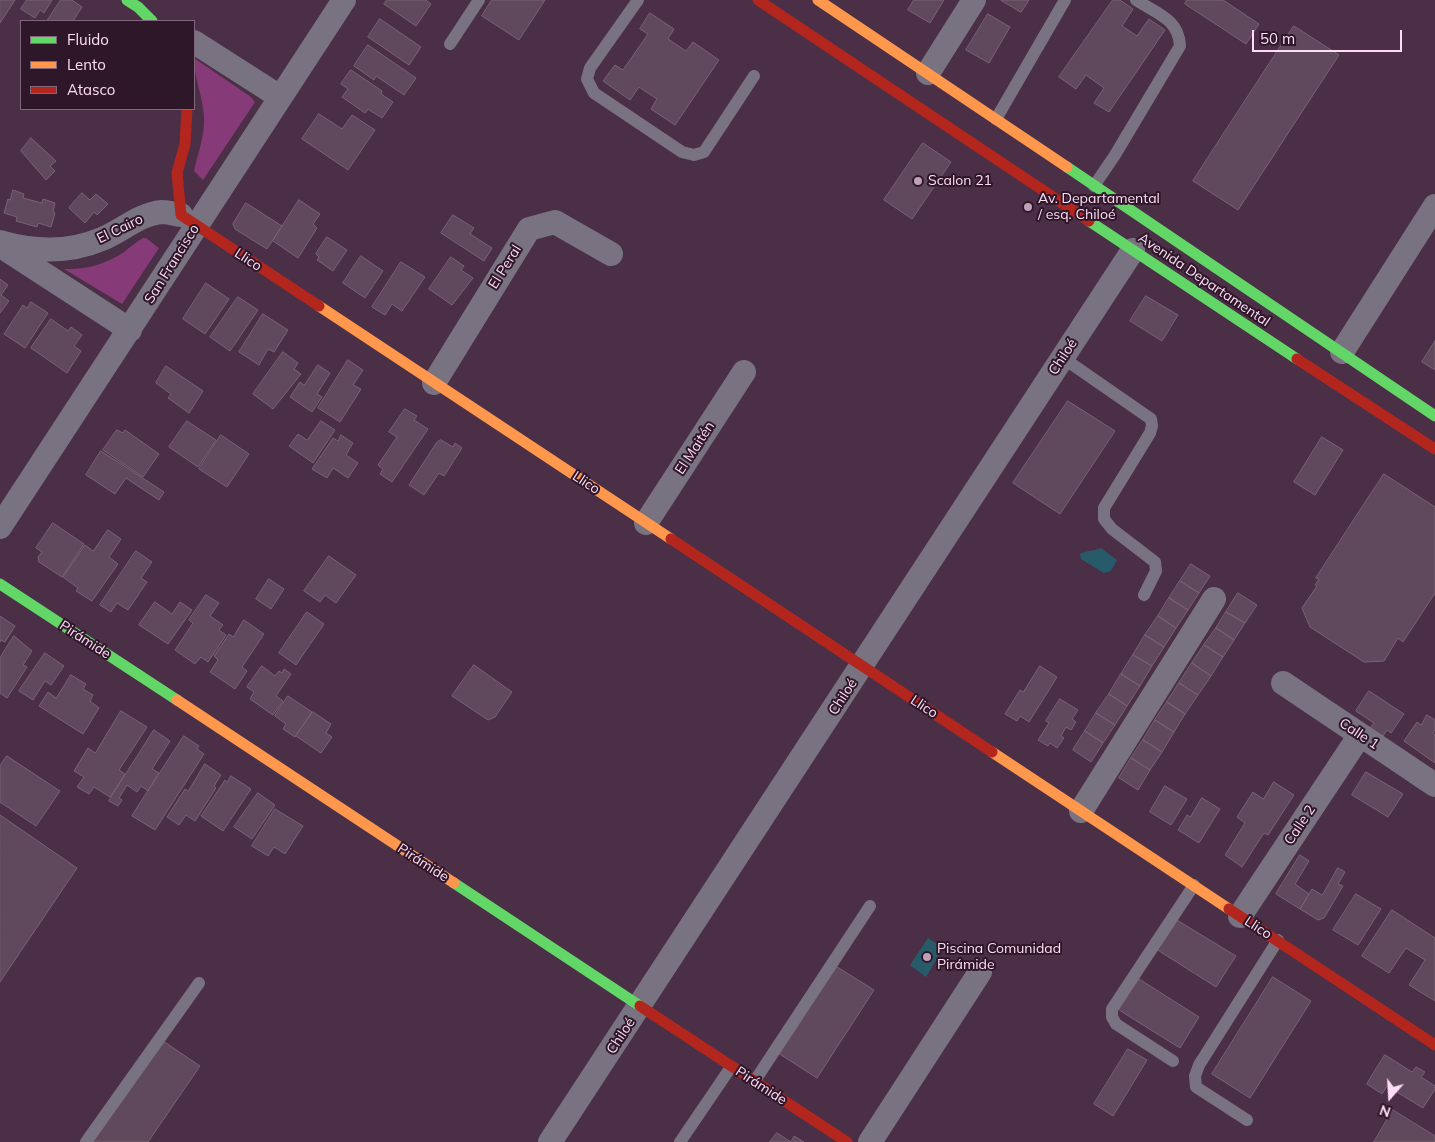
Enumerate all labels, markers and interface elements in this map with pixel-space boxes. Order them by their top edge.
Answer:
legend [20,20,195,110]
scale bar [1255,20,1405,52]
text: 50 m [1260,29,1295,48]
text: Fluido [67,30,109,49]
text: Lento [67,55,106,74]
text: Atasco [67,80,115,99]
place label: Scalon 21 [928,173,992,189]
marker: Scalon 21 [912,175,924,187]
place label: Av. Departamental / esq. Chiloé [1038,191,1160,223]
marker: Av. Departamental / esq. Chiloé [1022,201,1034,213]
street label: El Cairo [94,211,146,247]
street label: San Francisco [141,221,203,307]
street label: Avenida Departamental [1135,230,1273,330]
street label: El Peral [485,242,525,292]
street label: Llico [231,245,265,275]
street label: Chiloé [1045,336,1081,378]
street label: El Maitén [672,418,718,478]
street label: Llico [569,468,603,498]
street label: Pirámide [56,617,114,663]
street label: Chiloé [825,676,861,718]
street label: Llico [907,692,941,722]
street label: Calle 1 [1336,715,1382,753]
street label: Calle 2 [1281,802,1319,848]
street label: Pirámide [394,840,452,886]
street label: Llico [1241,913,1275,943]
place label: Piscina Comunidad Pirámide [937,941,1061,974]
marker: Piscina Comunidad Pirámide [921,951,933,963]
street label: Chiloé [603,1015,639,1057]
street label: Pirámide [732,1063,790,1109]
north arrow [1365,1072,1415,1122]
text: N [1377,1101,1393,1121]

